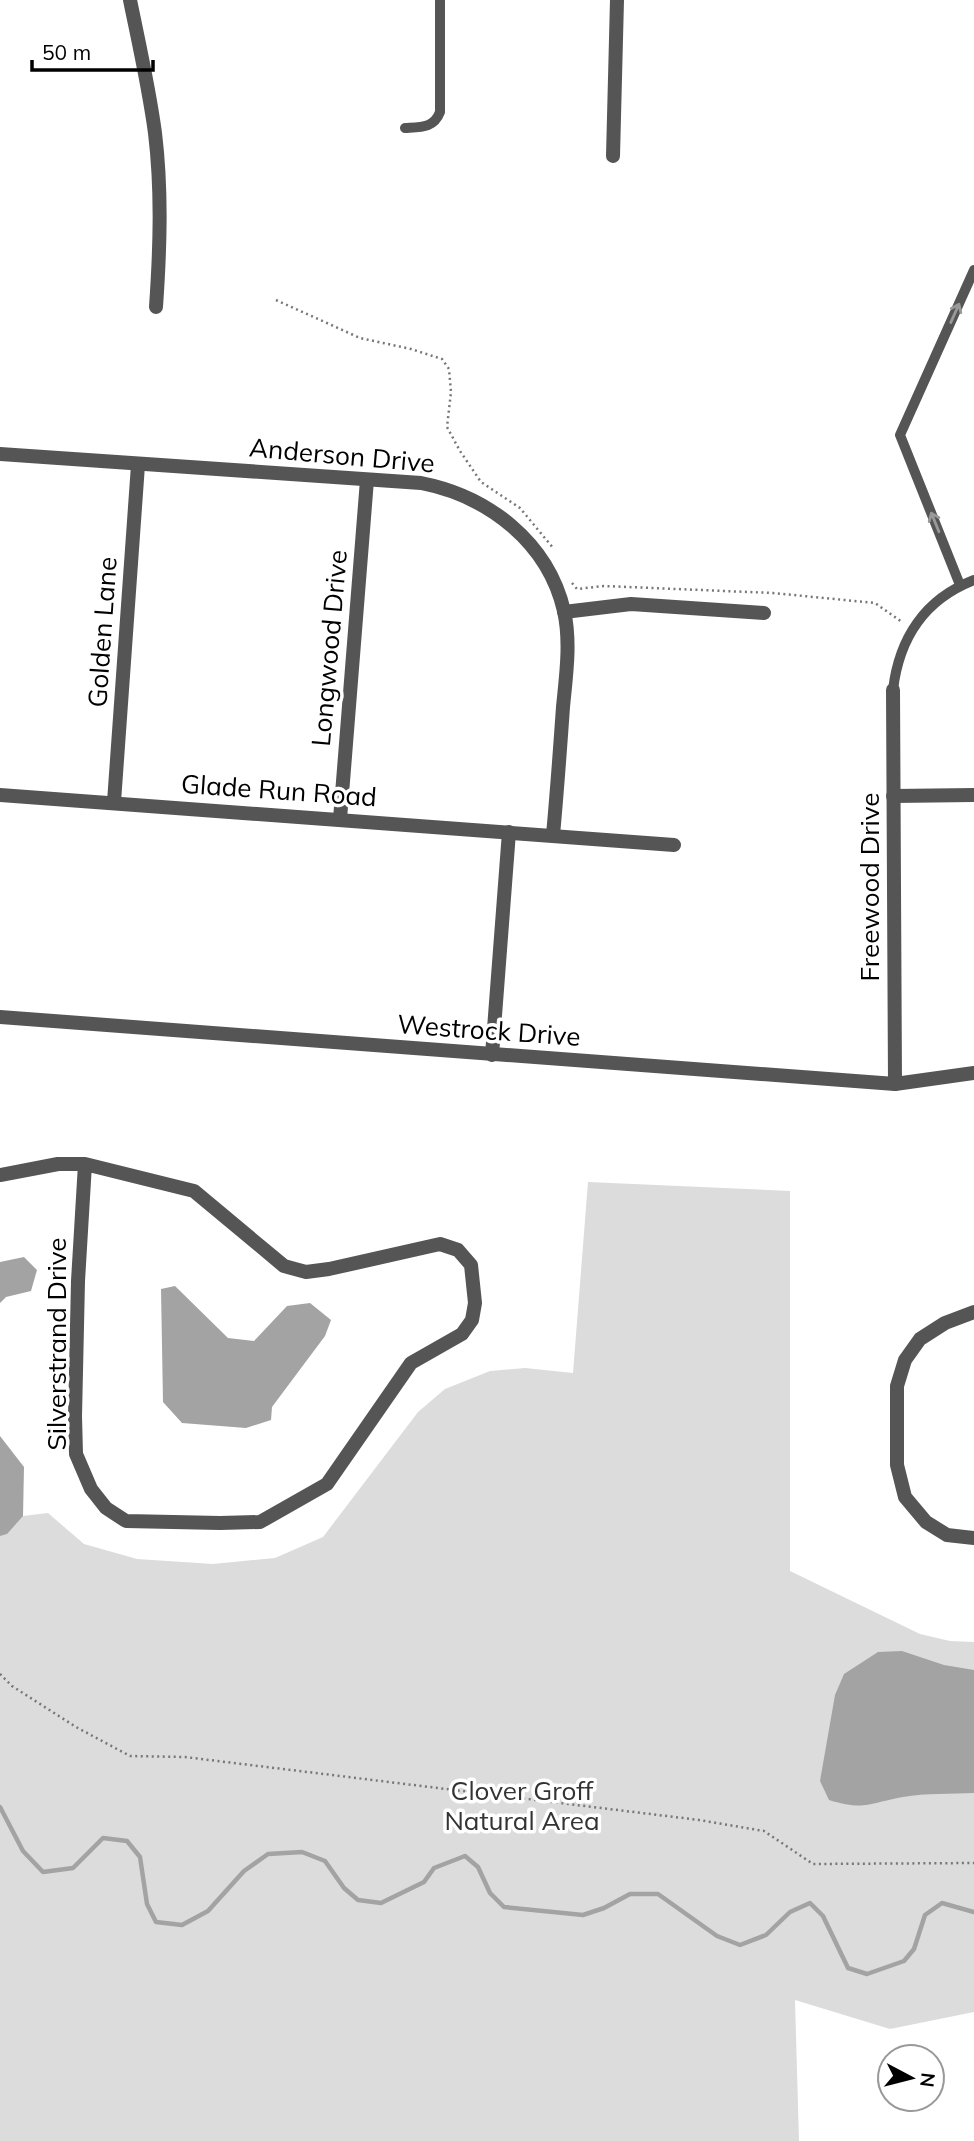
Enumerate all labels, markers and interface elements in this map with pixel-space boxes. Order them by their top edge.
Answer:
scale bar [32,28,152,72]
text: 50 m [42,39,91,65]
one-way arrow [949,303,962,324]
street label: Anderson Drive [248,430,436,480]
one-way arrow [927,512,940,533]
street label: Longwood Drive [304,548,354,748]
street label: Golden Lane [80,556,124,708]
street label: Glade Run Road [180,767,378,813]
street label: Freewood Drive [853,792,886,982]
street label: Westrock Drive [396,1007,582,1053]
street label: Silverstrand Drive [40,1238,73,1450]
park label: Clover Groff Natural Area [444,1774,600,1837]
north arrow [876,2043,946,2113]
text: N [915,2071,941,2089]

